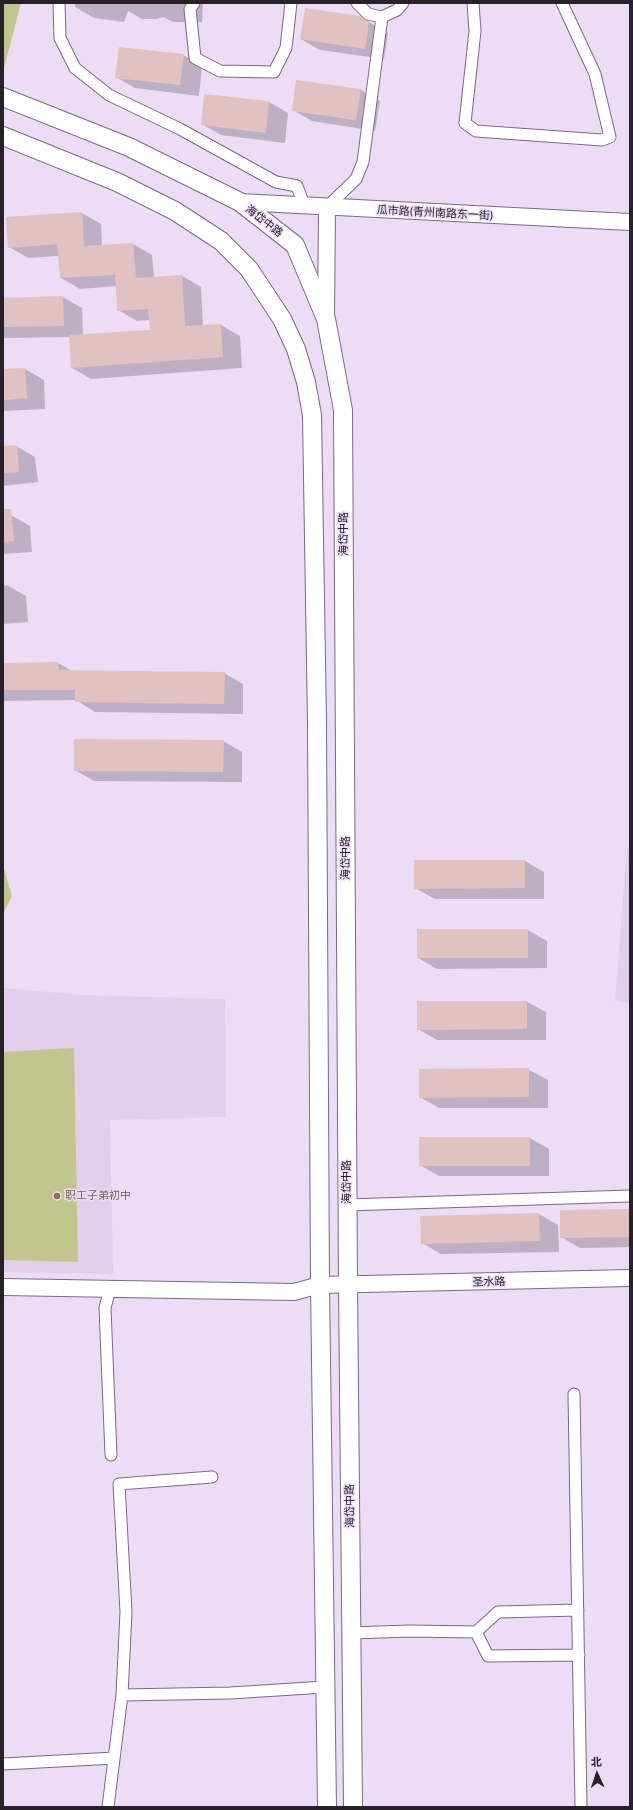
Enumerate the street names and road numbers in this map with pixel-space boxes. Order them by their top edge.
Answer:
street label: 海岱中路 [243,202,285,240]
street label: 瓜市路(青州南路东一街) [376,203,494,223]
street label: 海岱中路 [337,512,351,556]
street label: 海岱中路 [339,836,353,880]
street label: 海岱中路 [340,1160,354,1204]
street label: 圣水路 [472,1275,506,1289]
street label: 海岱中路 [343,1484,357,1528]

